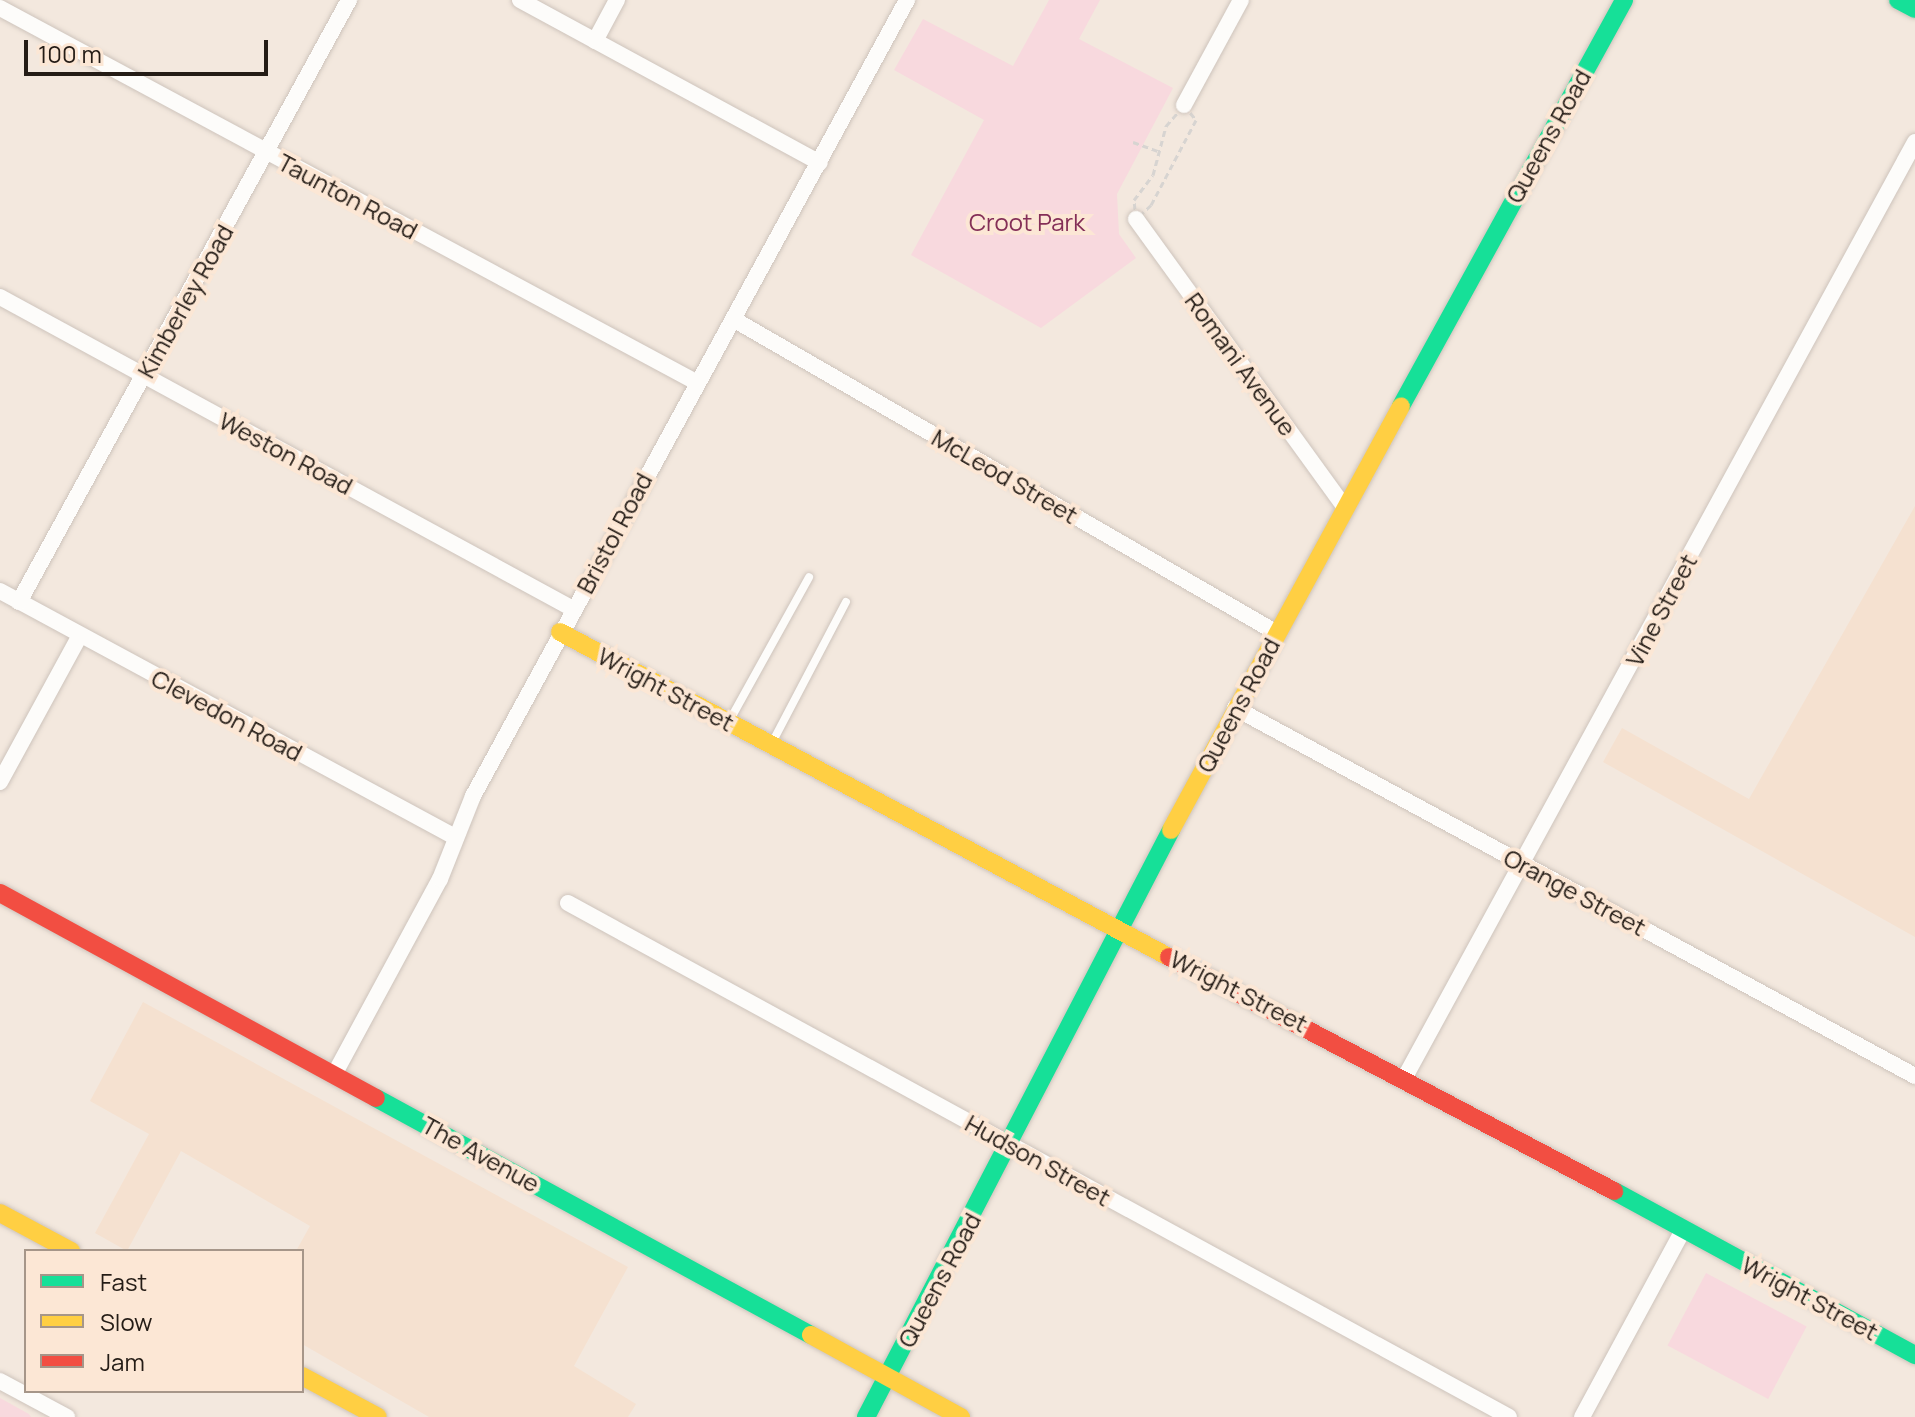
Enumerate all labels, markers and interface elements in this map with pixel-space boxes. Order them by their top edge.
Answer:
scale bar [28,24,272,74]
text: 100 m [38,37,102,70]
street label: Queens Road [1500,64,1596,208]
street label: Taunton Road [273,147,423,245]
park label: Croot Park [969,208,1085,236]
street label: Kimberley Road [131,219,239,383]
street label: Romani Avenue [1179,287,1303,441]
street label: Weston Road [214,406,358,500]
street label: McLeod Street [927,423,1083,529]
street label: Bristol Road [570,468,658,598]
street label: Vine Street [1619,549,1703,671]
street label: Queens Road [1191,633,1285,777]
street label: Wright Street [593,641,739,737]
street label: Clevedon Road [147,663,307,767]
street label: Orange Street [1499,843,1651,941]
street label: Wright Street [1166,944,1312,1038]
street label: Hudson Street [961,1108,1115,1212]
street label: The Avenue [417,1110,545,1198]
street label: Queens Road [892,1208,986,1352]
legend [24,1249,304,1393]
street label: Wright Street [1737,1250,1883,1346]
text: Fast [100,1265,147,1298]
text: Slow [100,1305,153,1338]
text: Jam [100,1345,145,1378]

